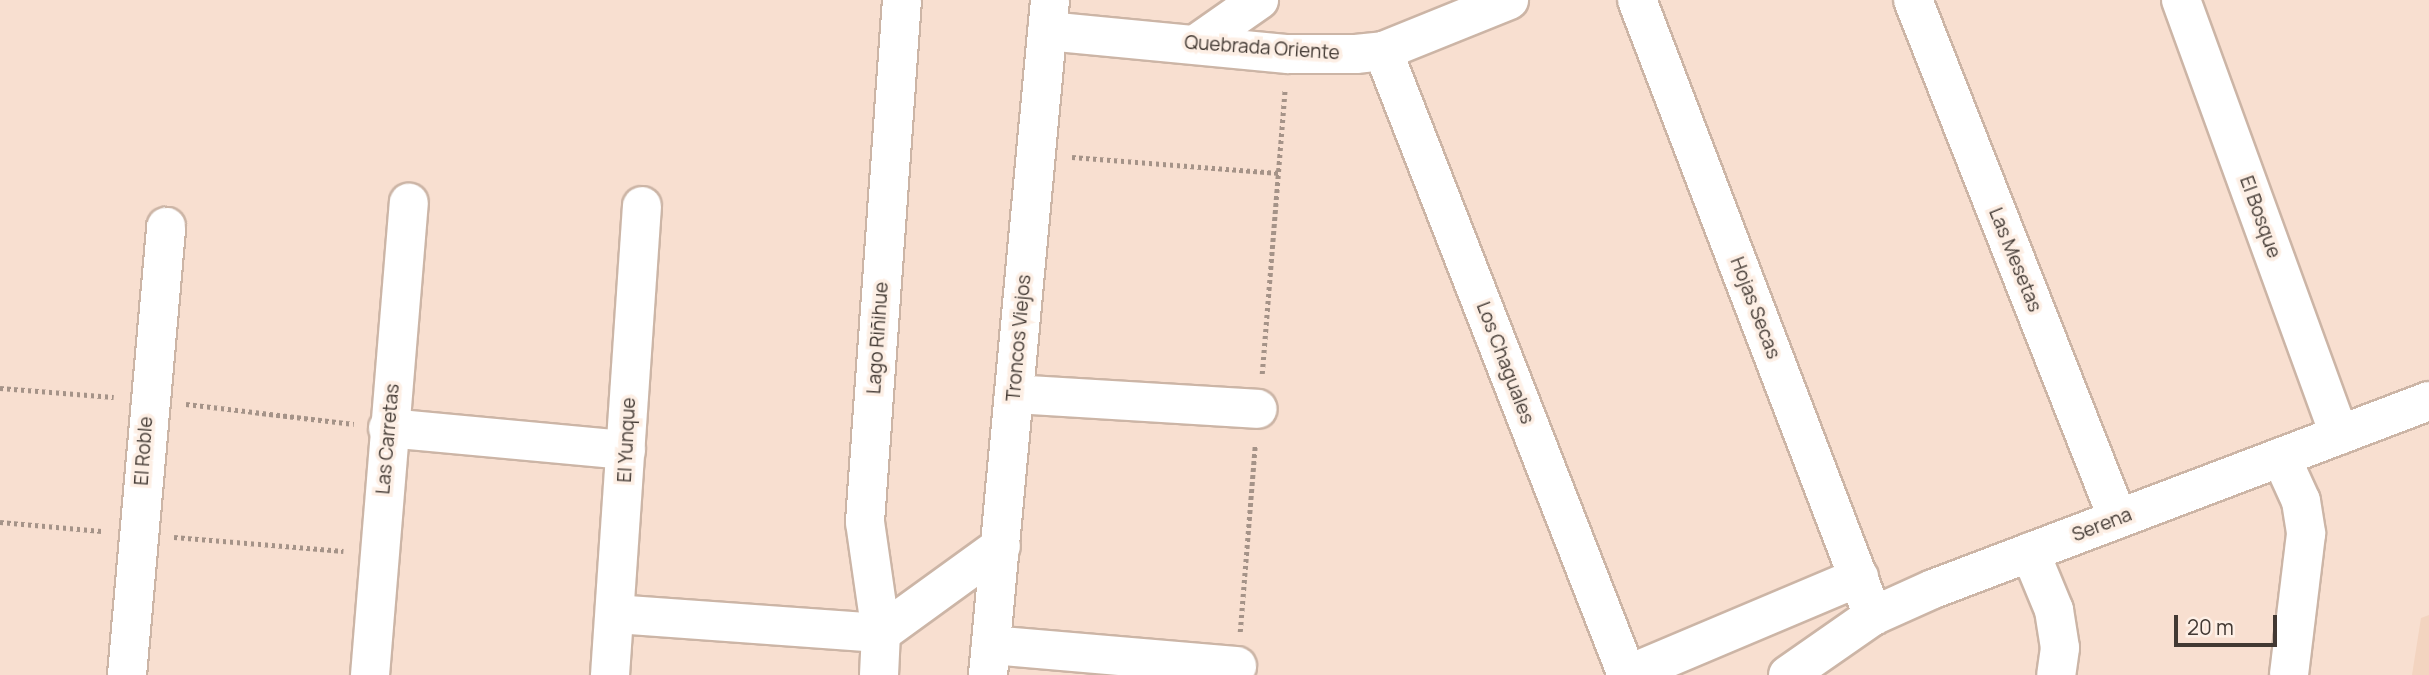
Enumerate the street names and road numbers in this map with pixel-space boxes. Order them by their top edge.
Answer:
street label: Quebrada Oriente [1184,31,1340,65]
street label: El Bosque [2235,173,2285,261]
street label: Las Mesetas [1984,205,2046,315]
street label: Hojas Secas [1725,254,1785,362]
street label: Troncos Viejos [1002,274,1036,402]
street label: Lago Riñihue [863,281,893,395]
street label: Los Chaguales [1471,299,1539,427]
street label: Las Carretas [372,383,404,495]
street label: El Yunque [613,397,641,483]
street label: El Roble [130,416,158,486]
street label: Serena [2069,503,2135,547]

